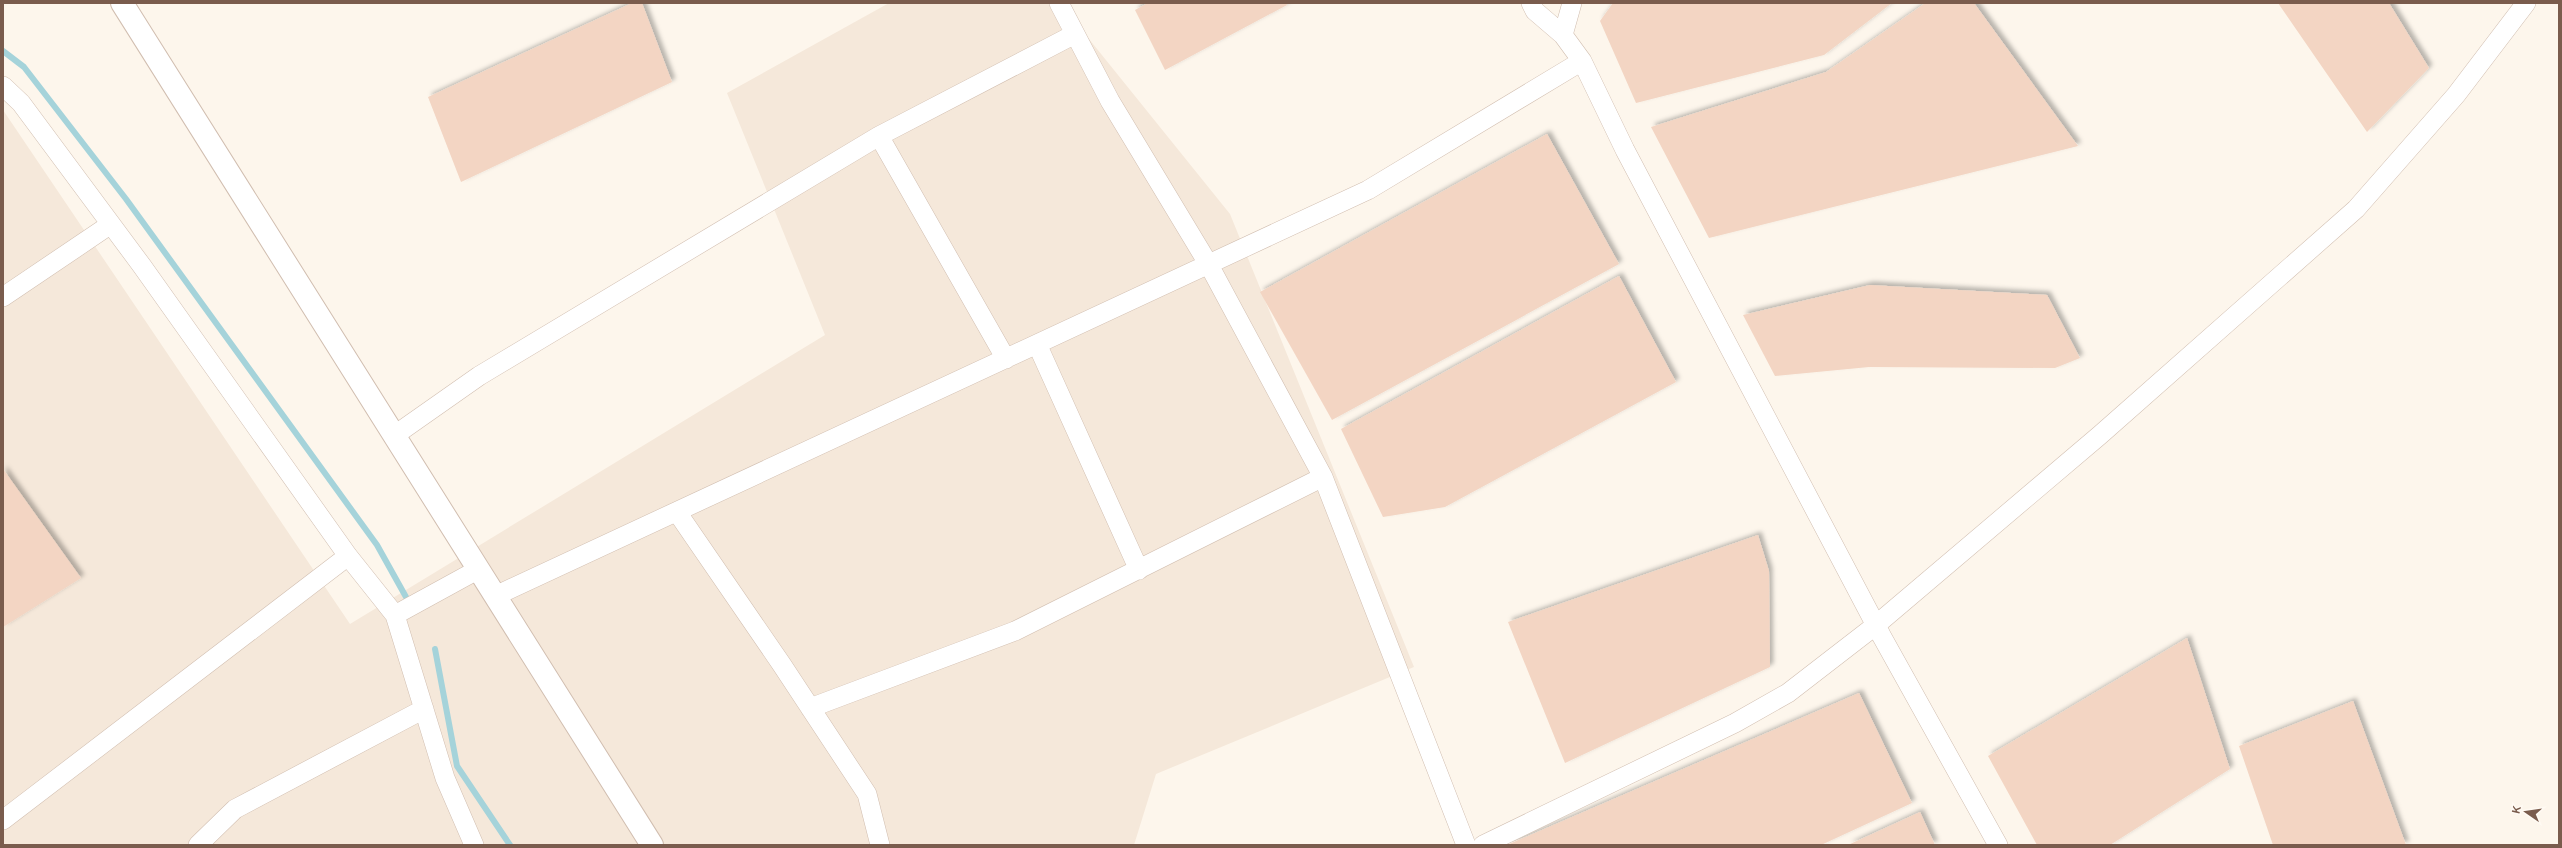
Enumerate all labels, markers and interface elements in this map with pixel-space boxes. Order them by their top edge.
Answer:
north arrow [2506,792,2546,832]
text: K [2510,804,2524,815]

